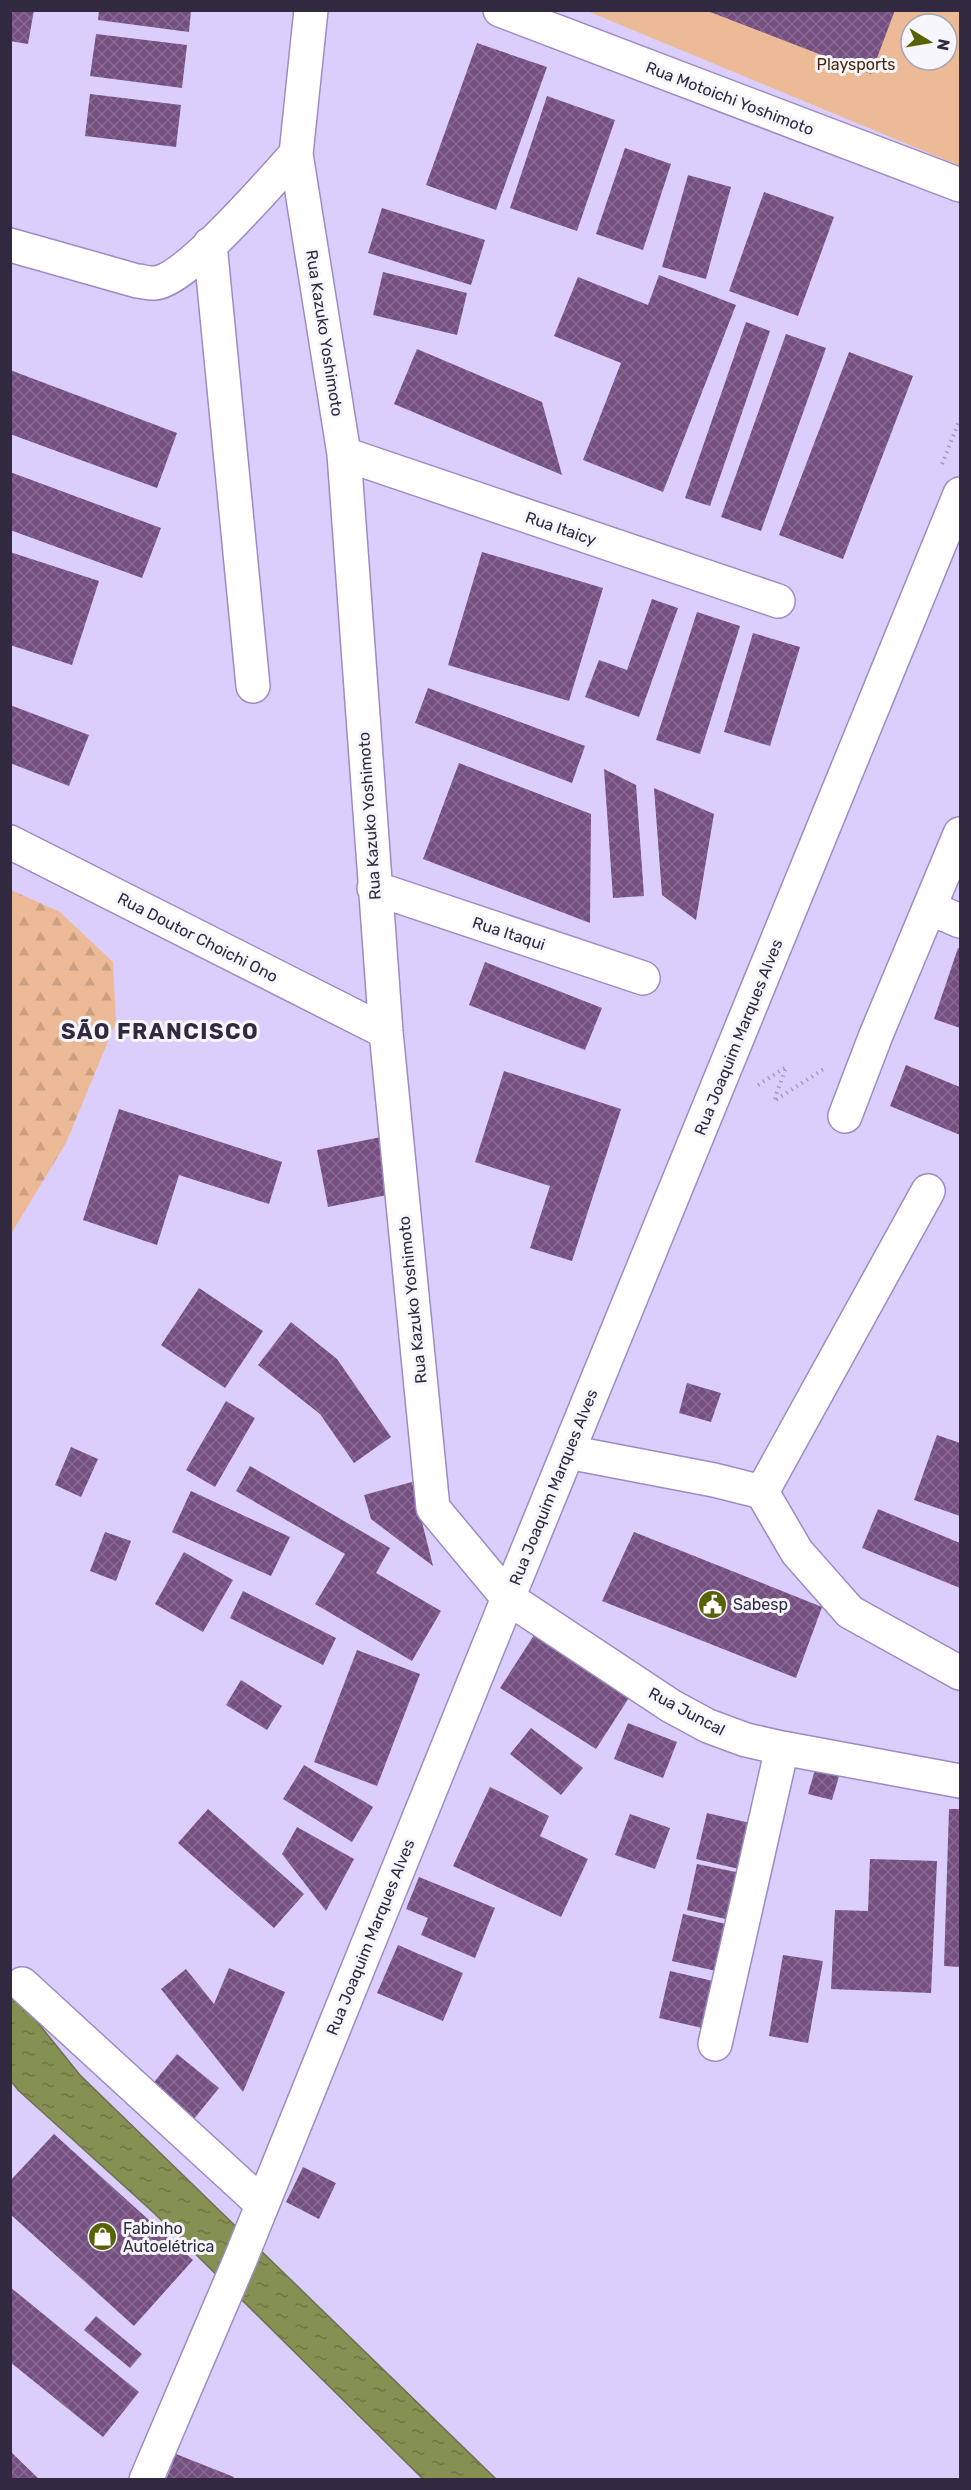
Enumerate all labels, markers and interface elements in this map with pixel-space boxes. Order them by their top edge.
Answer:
north arrow [899,12,959,72]
text: N [933,37,954,52]
park label: Playsports [817,55,895,74]
street label: Rua Motoichi Yoshimoto [643,58,817,139]
street label: Rua Kazuko Yoshimoto [302,249,347,418]
street label: Rua Itaicy [523,508,599,549]
street label: Rua Kazuko Yoshimoto [354,731,385,901]
street label: Rua Doutor Choichi Ono [114,889,281,986]
street label: Rua Itaqui [470,913,548,954]
street label: Rua Joaquim Marques Alves [690,936,787,1138]
district label: SÃO FRANCISCO [61,1018,259,1045]
street label: Rua Kazuko Yoshimoto [394,1215,431,1385]
street label: Rua Joaquim Marques Alves [505,1386,602,1588]
public building icon: Sabesp [696,1588,728,1620]
place label: Sabesp [733,1595,788,1614]
street label: Rua Juncal [645,1683,728,1740]
street label: Rua Joaquim Marques Alves [322,1836,419,2038]
place label: Fabinho Autoelétrica [123,2219,214,2256]
shop icon: Fabinho Autoelétrica [86,2221,118,2253]

